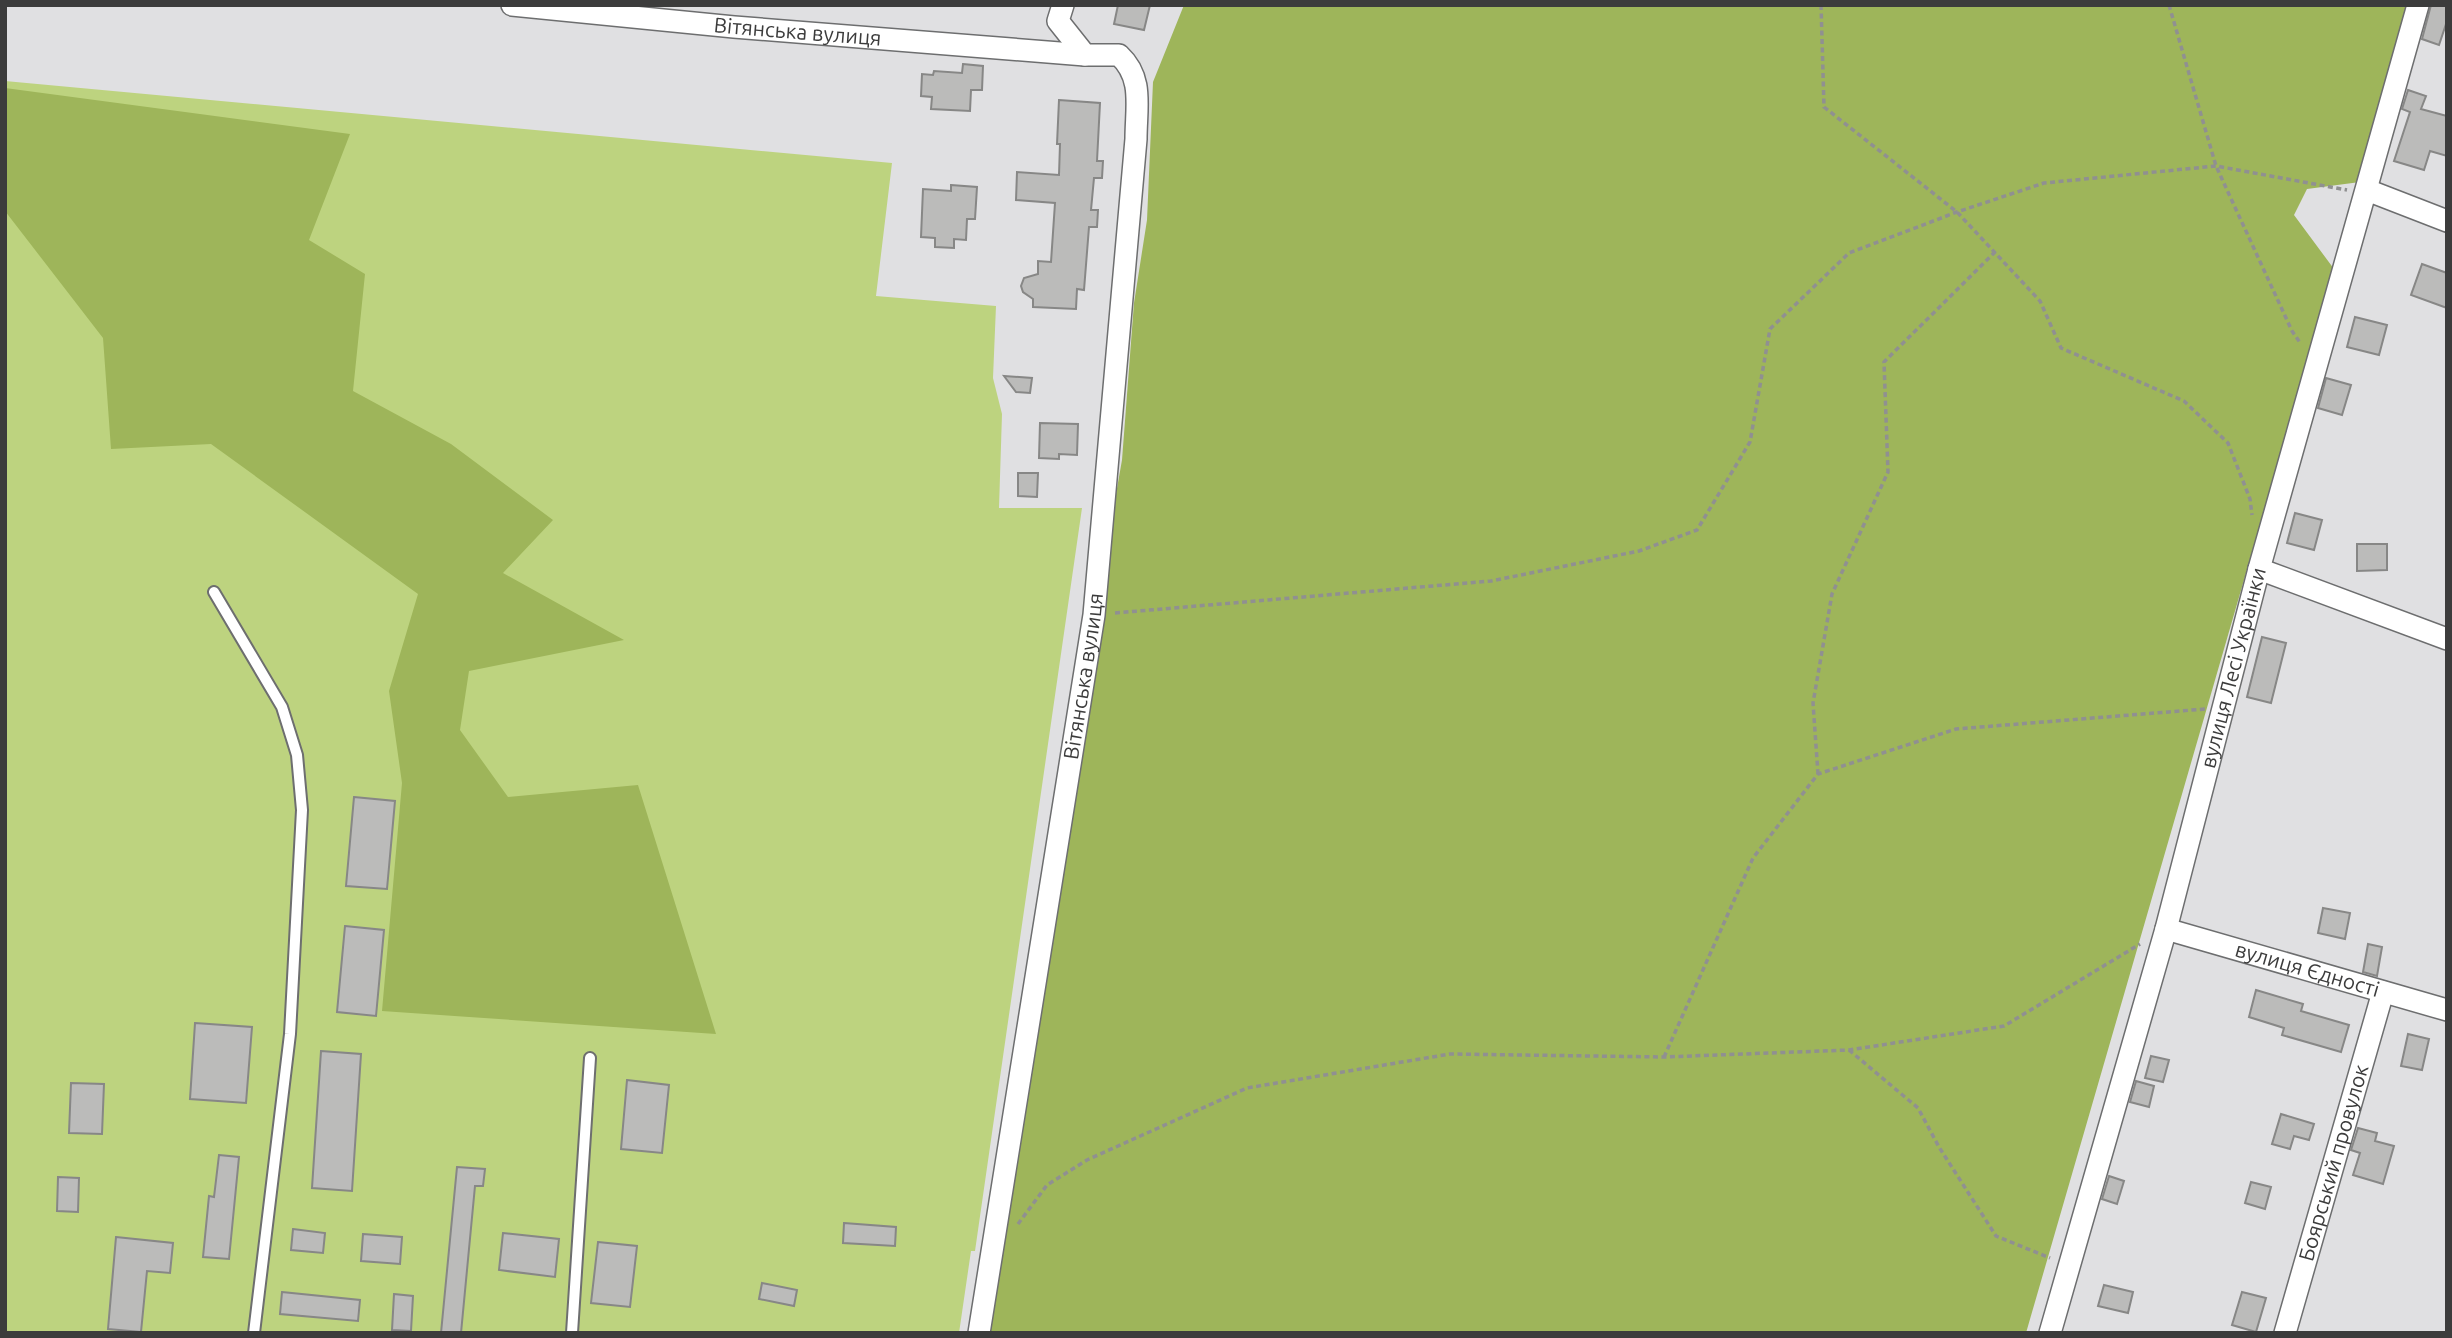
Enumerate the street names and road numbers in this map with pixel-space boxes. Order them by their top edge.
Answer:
street label: Вітянська вулиця [713,12,882,50]
street label: вулиця Лесі Українки [2195,565,2270,771]
street label: Вітянська вулиця [1058,592,1107,761]
street label: вулиця Єдності [2233,937,2383,1001]
street label: Боярський провулок [2293,1061,2373,1264]

